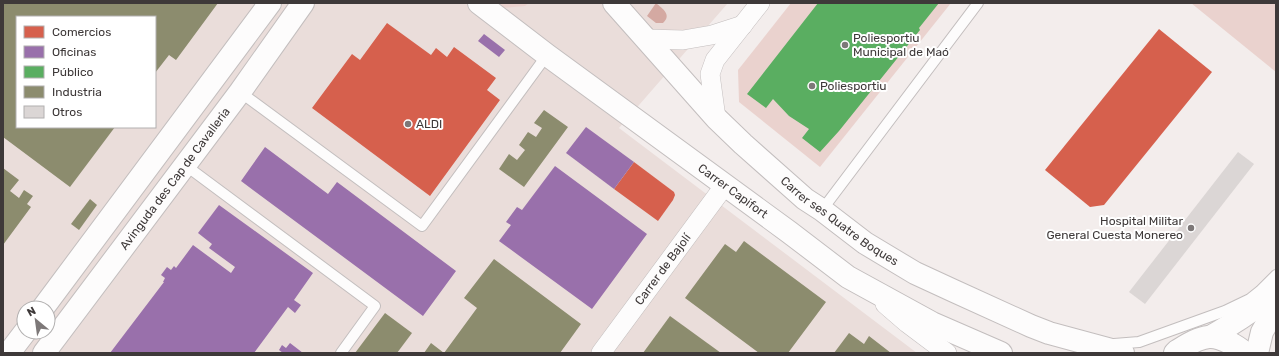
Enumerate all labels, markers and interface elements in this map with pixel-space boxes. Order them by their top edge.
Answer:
legend [16,16,156,128]
text: Comercios [52,25,111,39]
place label: Poliesportiu Municipal de Maó [853,31,949,59]
marker: Poliesportiu Municipal de Maó [840,40,850,50]
text: Oficinas [52,45,96,59]
text: Público [52,65,94,79]
place label: Poliesportiu [820,79,887,93]
marker: Poliesportiu [807,81,817,91]
text: Industria [52,85,102,99]
text: Otros [52,105,82,119]
street label: Avinguda des Cap de Cavalleria [117,105,233,253]
place label: ALDI [416,117,442,131]
marker: ALDI [403,119,413,129]
street label: Carrer Capifort [695,161,771,221]
street label: Carrer ses Quatre Boques [778,174,901,268]
place label: Hospital Militar General Cuesta Monereo [1046,214,1183,242]
marker: Hospital Militar General Cuesta Monereo [1186,223,1196,233]
street label: Carrer de Bajolí [632,230,694,308]
north arrow [16,300,56,340]
text: N [25,304,38,319]

